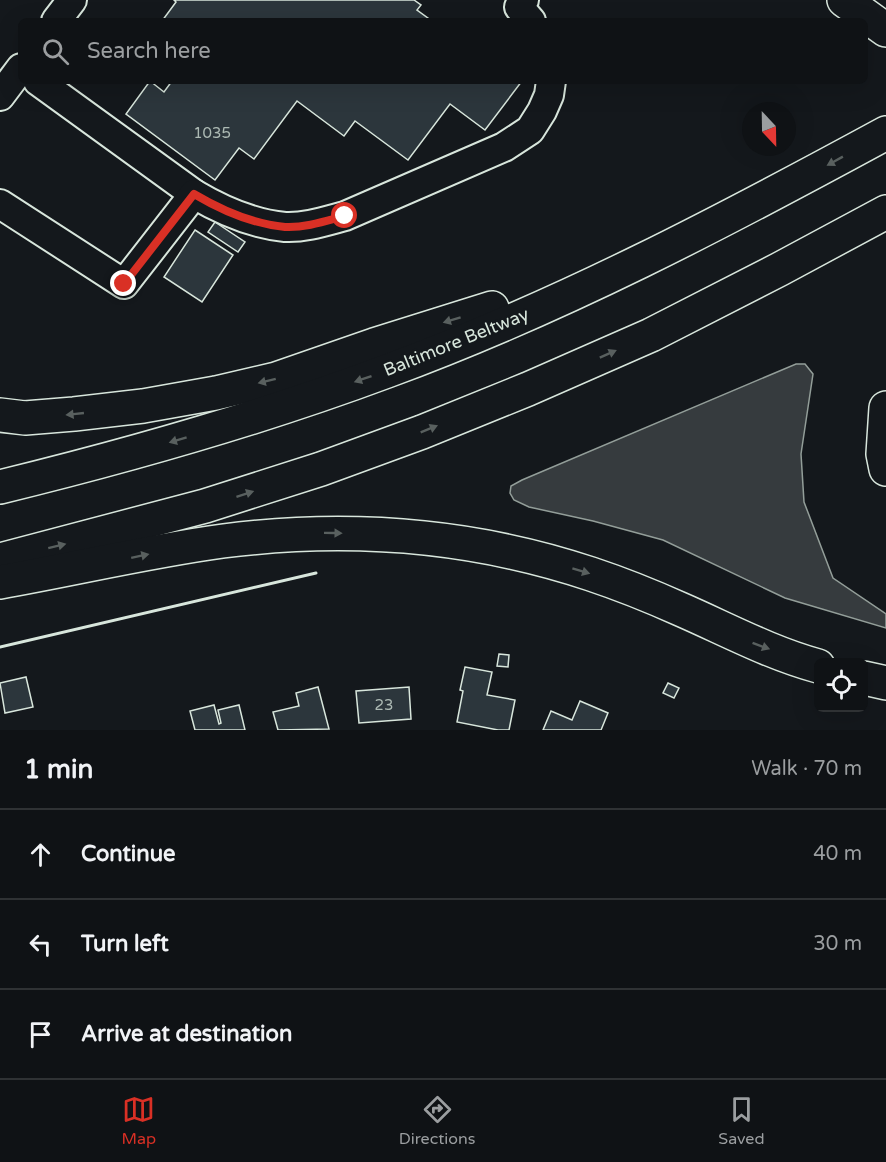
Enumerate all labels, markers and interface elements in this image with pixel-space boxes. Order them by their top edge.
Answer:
search box [18,18,868,84]
icon: search [39,35,72,68]
text: Search here [87,38,211,64]
north arrow [742,102,796,156]
house number: 1035 [193,124,231,142]
one-way arrow [826,156,843,166]
route start [331,202,357,228]
route end [110,270,136,296]
street label: Baltimore Beltway [380,303,532,381]
one-way arrow [443,316,461,325]
one-way arrow [600,349,618,359]
one-way arrow [354,375,372,385]
one-way arrow [258,376,276,386]
one-way arrow [66,409,85,419]
one-way arrow [420,424,438,434]
one-way arrow [169,436,187,445]
one-way arrow [236,488,254,498]
one-way arrow [324,529,343,538]
one-way arrow [48,540,66,550]
one-way arrow [131,551,150,560]
one-way arrow [572,567,590,576]
one-way arrow [752,642,770,651]
map controls [814,658,868,712]
button: locate [814,658,868,712]
house number: 23 [375,696,393,714]
text: 1 min [24,754,93,785]
text: Walk · 70 m [751,757,862,781]
icon: ahead [24,838,57,871]
text: Continue [81,841,176,867]
text: 40 m [813,842,862,866]
icon: left [24,928,57,961]
text: Turn left [81,931,169,957]
text: 30 m [813,932,862,956]
icon: arrive [24,1018,57,1051]
text: Arrive at destination [81,1021,292,1047]
tab: Map [121,1093,156,1149]
tab: Directions [399,1093,475,1149]
tab: Saved [718,1093,765,1149]

